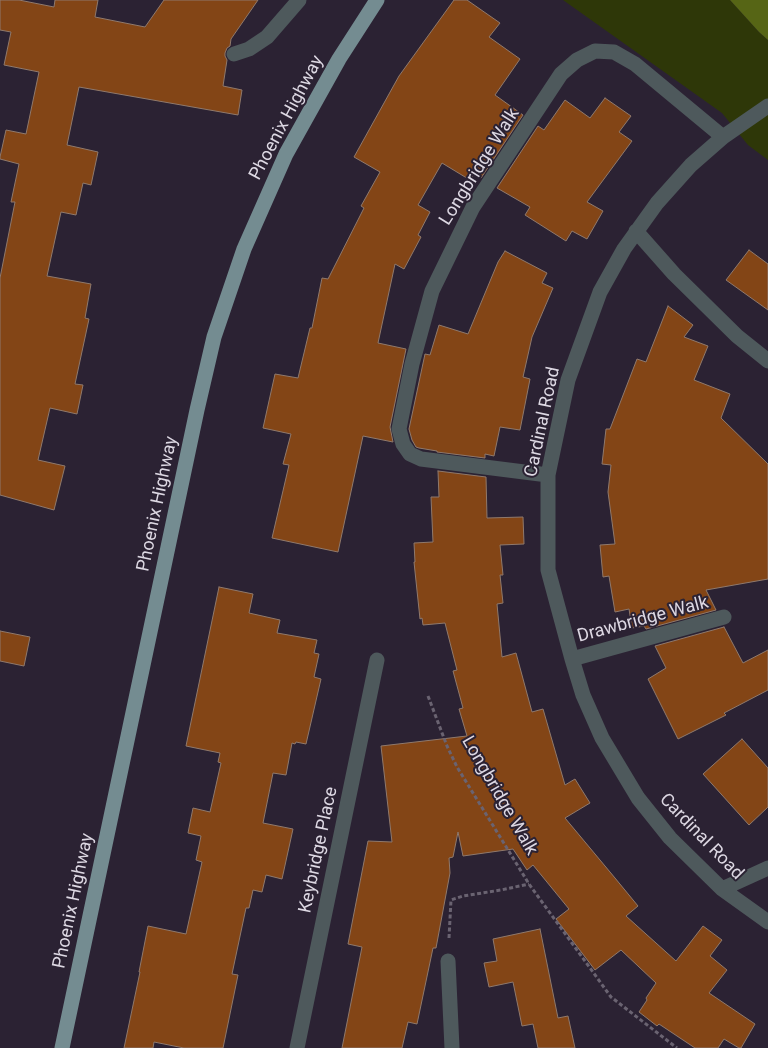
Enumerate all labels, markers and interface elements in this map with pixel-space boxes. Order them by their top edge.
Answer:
street label: Phoenix Highway [245,52,329,184]
street label: Longbridge Walk [435,105,525,229]
street label: Cardinal Road [521,365,565,479]
street label: Phoenix Highway [133,434,183,574]
street label: Drawbridge Walk [575,592,711,648]
street label: Longbridge Walk [456,733,542,859]
street label: Keybridge Place [295,785,343,915]
street label: Cardinal Road [654,789,748,885]
street label: Phoenix Highway [49,831,99,971]

